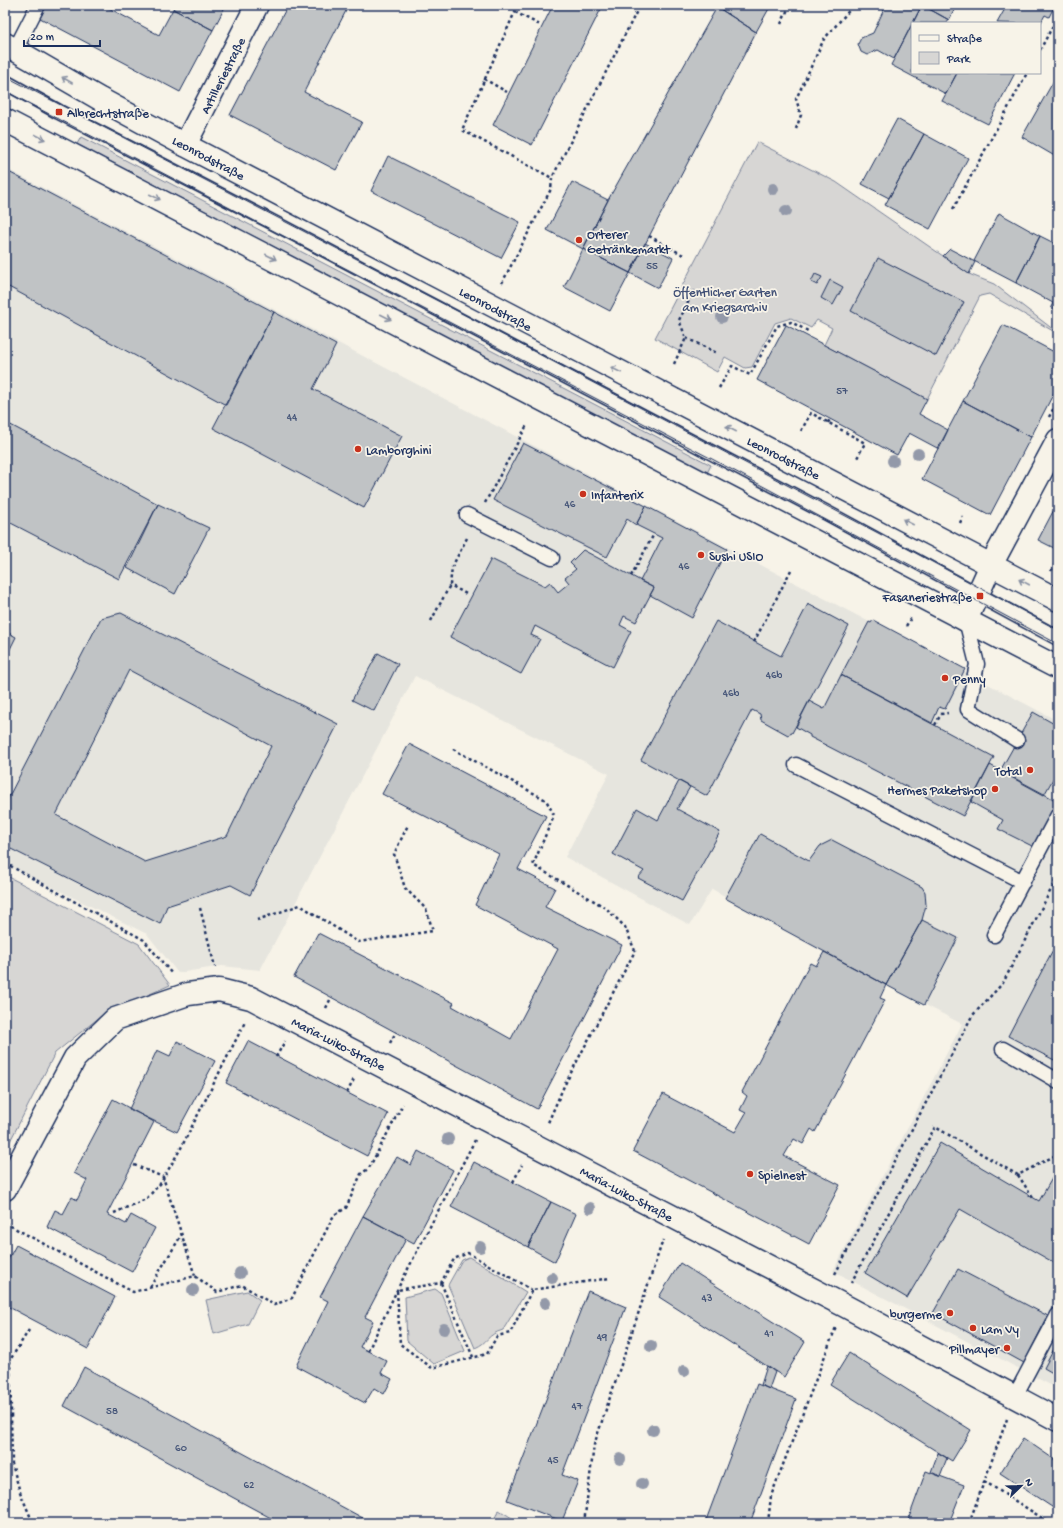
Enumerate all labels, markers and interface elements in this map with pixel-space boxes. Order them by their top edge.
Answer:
scale bar [24,22,100,48]
legend [911,22,1041,74]
text: 20 m [30,31,55,45]
text: Straße [947,33,983,47]
street label: Artilleriestraße [199,35,250,117]
text: Park [946,53,972,67]
one-way arrow [61,75,73,83]
marker: Albrechtstraße [54,107,64,117]
place label: Albrechtstraße [67,107,149,122]
one-way arrow [33,134,45,142]
street label: Leonrodstraße [169,134,247,185]
one-way arrow [149,194,161,201]
place label: Orterer Getränkemarkt [587,228,672,258]
marker: Orterer Getränkemarkt [574,235,584,245]
one-way arrow [264,254,276,261]
house number: 55 [646,261,658,273]
street label: Leonrodstraße [456,285,534,336]
park label: Öffentlicher Garten am Kriegsarchiv [673,286,778,316]
one-way arrow [380,313,392,321]
one-way arrow [610,365,622,373]
house number: 57 [836,386,848,398]
house number: 44 [287,412,298,424]
one-way arrow [725,425,737,433]
street label: Leonrodstraße [744,434,822,484]
marker: Lamborghini [353,444,363,454]
place label: Lamborghini [366,444,432,459]
marker: Infanterix [578,489,588,499]
place label: Infanterix [591,489,644,504]
house number: 46 [565,499,576,511]
one-way arrow [903,517,915,525]
marker: Sushi USIO [696,550,706,560]
place label: Sushi USIO [709,550,763,565]
house number: 46 [679,561,690,573]
one-way arrow [1018,578,1030,585]
place label: Fasaneriestraße [882,591,972,606]
marker: Fasaneriestraße [975,591,985,601]
house number: 46b [766,670,782,682]
marker: Penny [940,673,950,683]
place label: Penny [952,673,986,688]
house number: 46b [723,688,739,700]
place label: Total [994,765,1022,780]
marker: Total [1025,765,1035,775]
place label: Hermes Paketshop [887,784,988,799]
marker: Hermes Paketshop [990,784,1000,794]
street label: Maria-Luiko-Straße [289,1015,387,1075]
street label: Maria-Luiko-Straße [577,1164,675,1226]
marker: Spielnest [745,1169,755,1179]
place label: Spielnest [758,1169,807,1184]
house number: 43 [702,1293,713,1305]
place label: burgerme [890,1308,942,1323]
marker: burgerme [945,1308,955,1318]
marker: Lam Vy [968,1323,978,1333]
place label: Lam Vy [981,1323,1020,1338]
house number: 41 [764,1328,774,1340]
house number: 49 [597,1332,608,1344]
place label: Pillmayer [948,1343,1000,1358]
marker: Pillmayer [1002,1343,1012,1353]
house number: 47 [572,1401,583,1413]
house number: 58 [106,1406,118,1418]
house number: 60 [175,1443,187,1455]
house number: 45 [548,1455,559,1467]
north arrow [1001,1466,1041,1506]
text: N [1021,1477,1035,1489]
house number: 62 [244,1480,255,1492]

